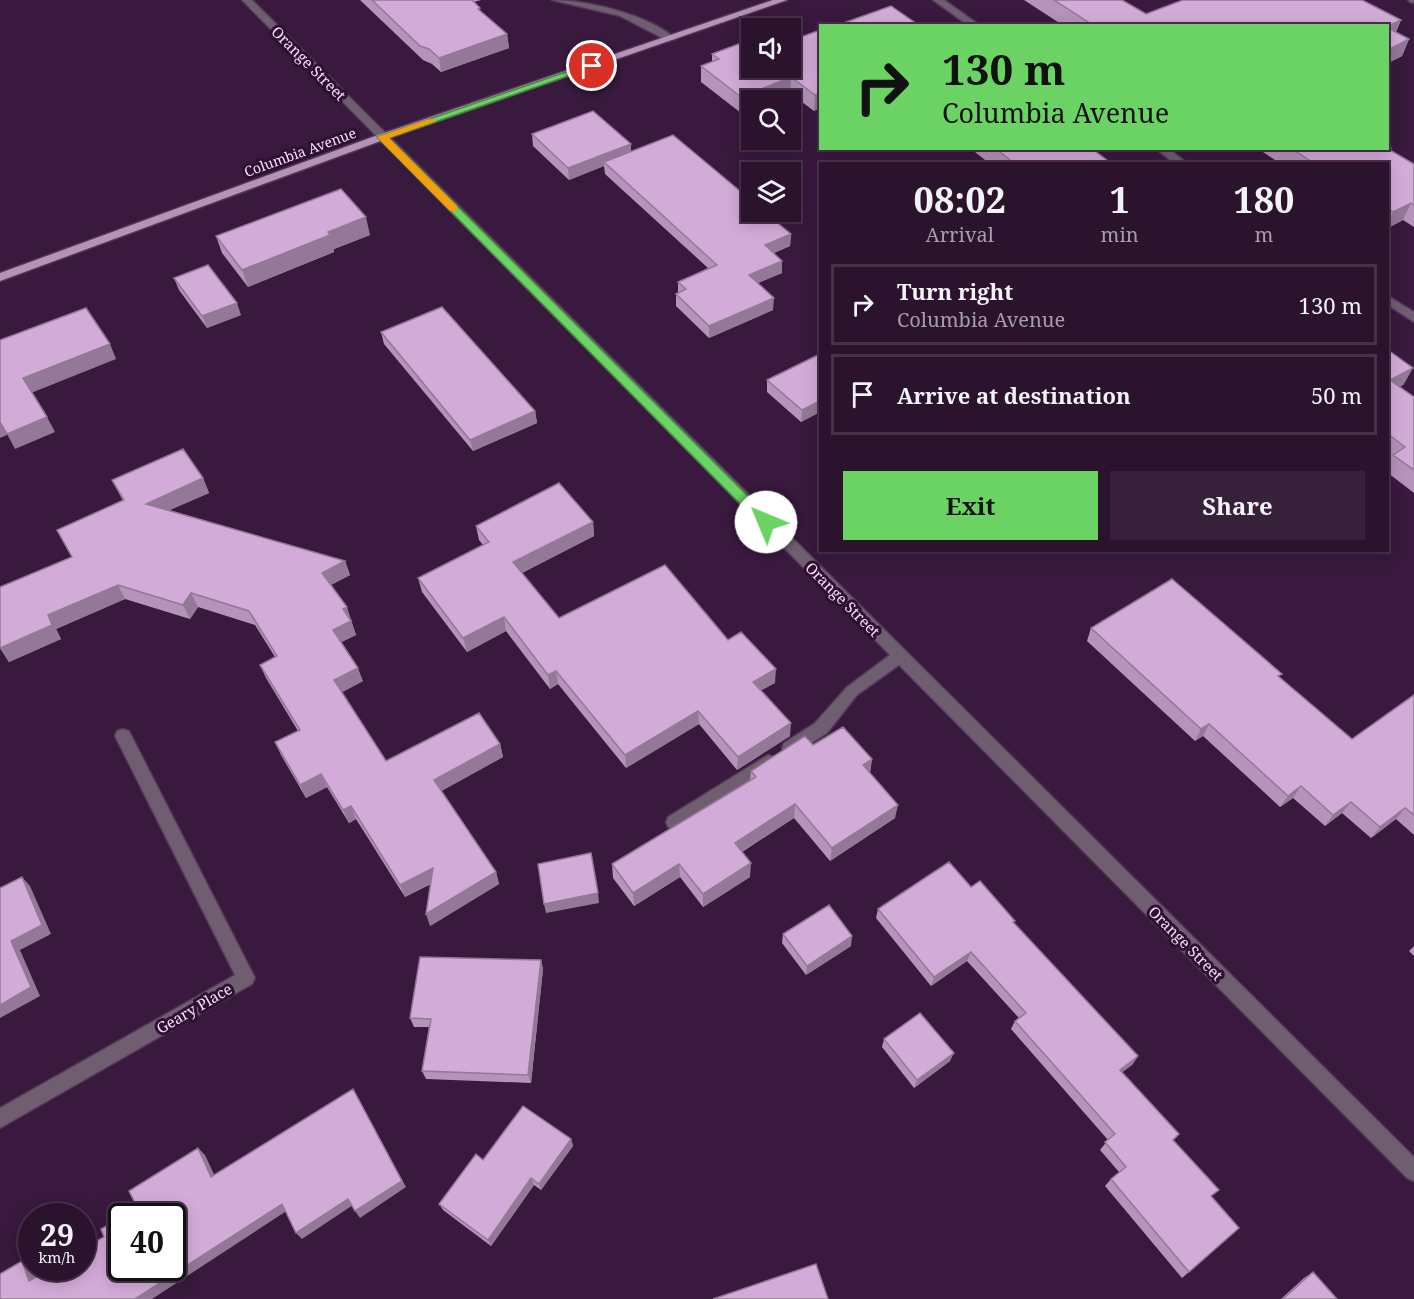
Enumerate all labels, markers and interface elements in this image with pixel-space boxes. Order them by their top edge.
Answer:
map controls [741,18,801,222]
button: sound [741,18,801,78]
street label: Orange Street [267,21,351,105]
pin [566,40,617,91]
text: 130 m [942,40,1066,97]
icon: right [843,48,921,126]
icon: arrive [575,49,608,82]
button: search [741,90,801,150]
text: Columbia Avenue [942,94,1169,131]
street label: Columbia Avenue [241,123,359,181]
button: layers [741,162,801,222]
text: 08:02 [914,175,1006,224]
text: 1 [1109,175,1130,224]
text: 180 [1233,175,1294,224]
text: Arrival [926,221,994,248]
text: min [1101,221,1139,248]
text: m [1254,221,1273,248]
text: Turn right [897,276,1013,306]
icon: right [846,288,879,321]
text: 130 m [1299,290,1362,320]
text: Columbia Avenue [897,306,1065,333]
icon: arrive [846,378,879,411]
text: Arrive at destination [897,380,1131,410]
text: 50 m [1311,380,1362,410]
button: Exit [843,471,1098,540]
button: Share [1110,471,1365,540]
position arrow [734,490,798,554]
street label: Orange Street [801,557,885,641]
street label: Orange Street [1144,901,1228,985]
street label: Geary Place [153,978,235,1038]
speed limit sign: 40 [108,1203,186,1281]
text: 29 [40,1214,74,1255]
text: km/h [39,1247,75,1267]

